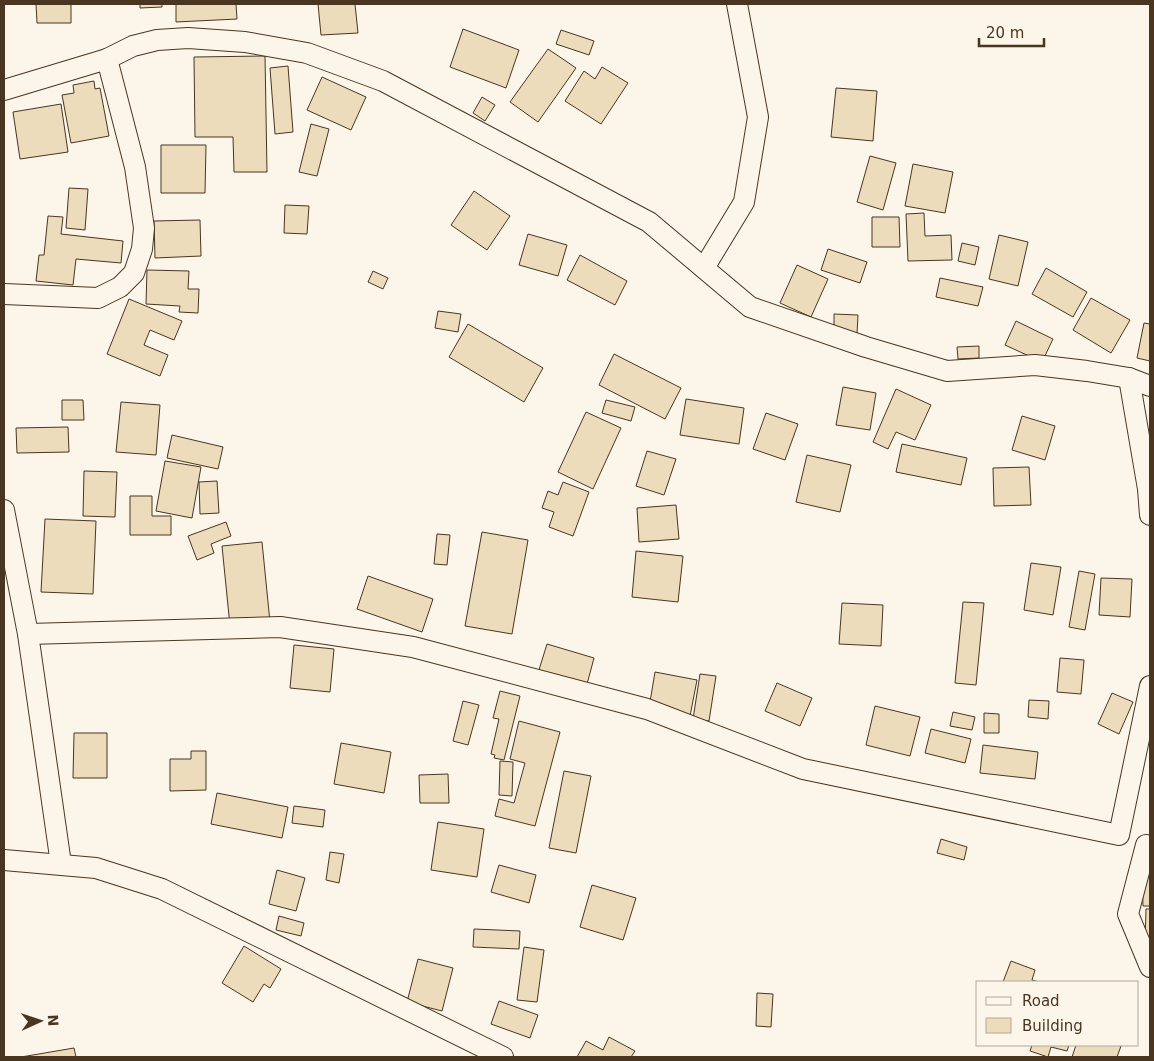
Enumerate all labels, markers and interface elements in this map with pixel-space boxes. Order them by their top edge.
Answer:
scale bar [979,15,1044,47]
text: 20 m [986,24,1024,42]
legend [976,981,1139,1046]
text: Road [1022,992,1060,1010]
north arrow [15,996,65,1046]
text: N [45,1014,61,1027]
text: Building [1022,1017,1083,1035]

